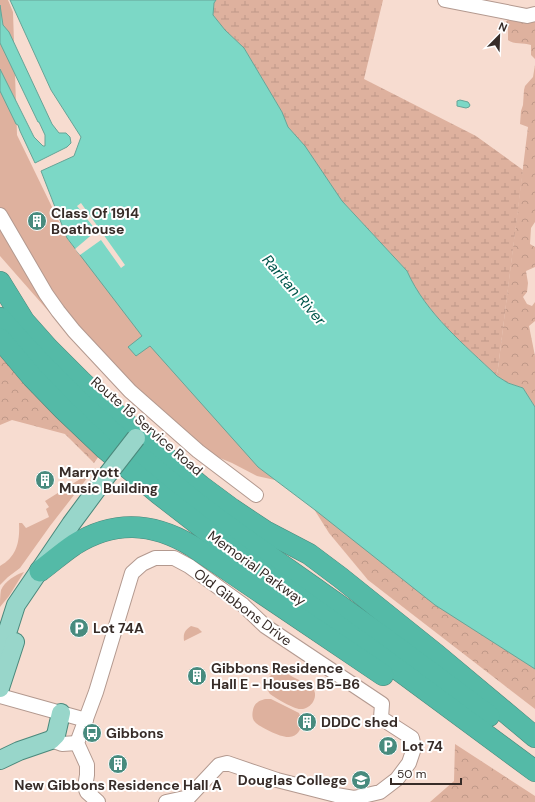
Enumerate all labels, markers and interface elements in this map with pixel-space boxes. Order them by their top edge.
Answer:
north arrow [479,16,519,56]
text: N [496,19,509,35]
place label: Class Of 1914 Boathouse [51,204,139,238]
building icon: Class Of 1914 Boathouse [26,210,48,232]
water label: Raritan River [258,250,331,330]
street label: Route 18 Service Road [87,373,207,479]
place label: Marryott Music Building [59,463,158,497]
building icon: Marryott Music Building [34,469,56,491]
street label: Memorial Parkway [204,526,310,610]
street label: Old Gibbons Drive [190,564,296,650]
parking icon: Lot 74A [68,617,90,639]
place label: Lot 74A [93,619,144,637]
place label: Gibbons Residence Hall E - Houses B5-B6 [211,659,360,693]
building icon: Gibbons Residence Hall E - Houses B5-B6 [186,665,208,687]
building icon: DDDC shed [296,711,318,733]
place label: DDDC shed [321,713,398,731]
bus stop icon: Gibbons [81,722,103,744]
place label: Gibbons [106,724,164,742]
parking icon: Lot 74 [377,735,399,757]
place label: Lot 74 [402,737,443,755]
building icon: New Gibbons Residence Hall A [107,753,129,775]
scale bar [391,760,461,786]
text: 50 m [397,766,426,782]
school or university icon: Douglas College [350,769,372,791]
place label: Douglas College [238,771,347,789]
place label: New Gibbons Residence Hall A [14,776,222,794]

